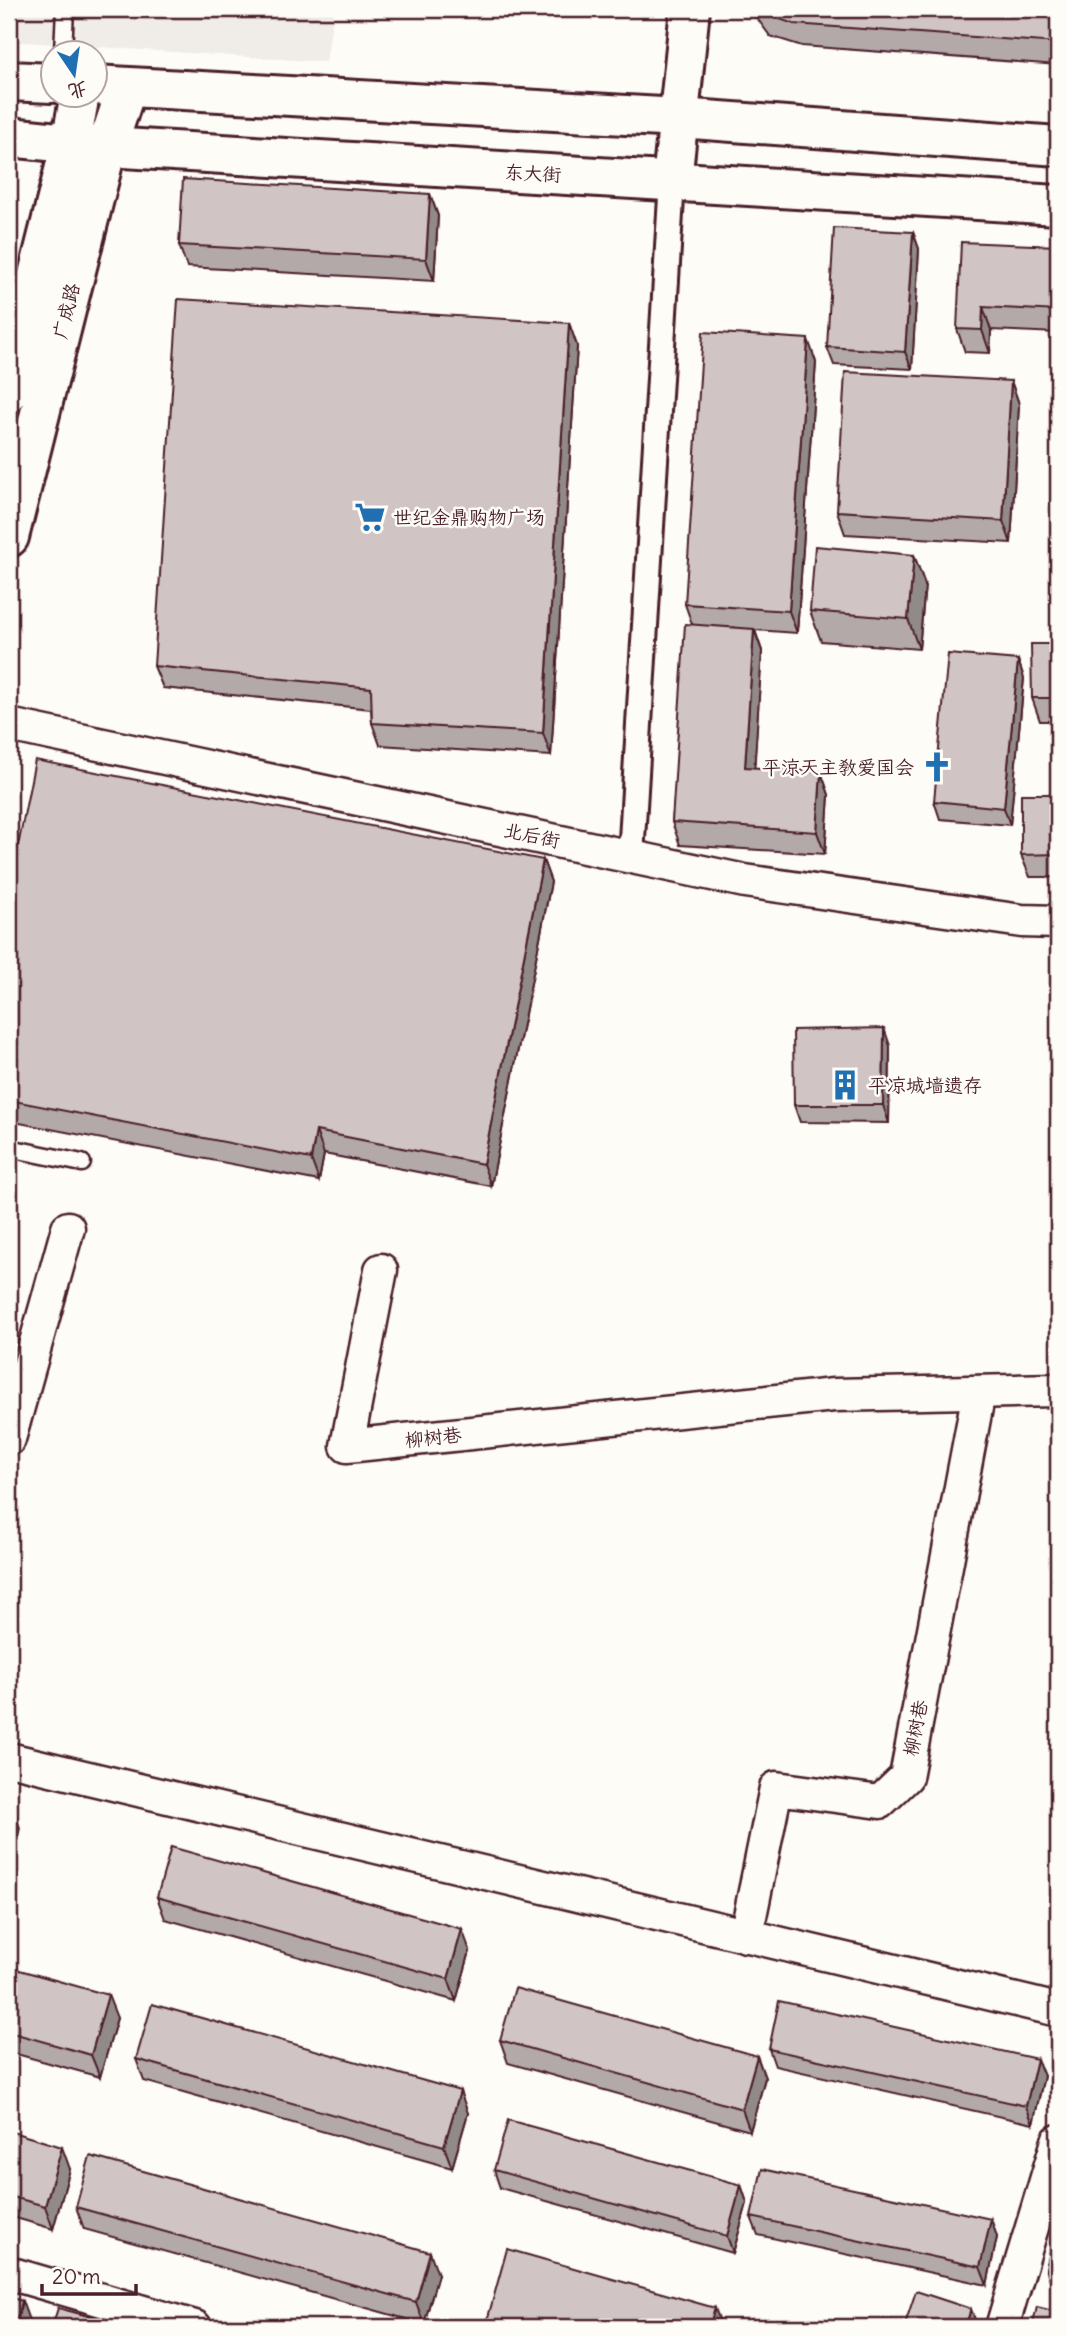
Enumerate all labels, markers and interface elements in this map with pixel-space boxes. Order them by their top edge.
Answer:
north arrow [38,38,108,108]
text: 北 [66,77,90,104]
street label: 东大街 [504,160,562,186]
street label: 广成路 [47,280,85,342]
supermarket icon: 世纪金鼎购物广场 [353,500,387,534]
place label: 世纪金鼎购物广场 [393,505,545,529]
church icon: 平涼天主教爱国会 [920,750,954,784]
place label: 平涼天主教爱国会 [762,755,914,779]
street label: 北后街 [502,817,562,853]
building icon: 平凉城墙遗存 [828,1068,862,1102]
place label: 平凉城墙遗存 [868,1073,982,1097]
street label: 柳树巷 [403,1422,463,1452]
street label: 柳树巷 [898,1698,932,1758]
scale bar [42,2252,136,2296]
text: 20 m [52,2263,101,2290]

